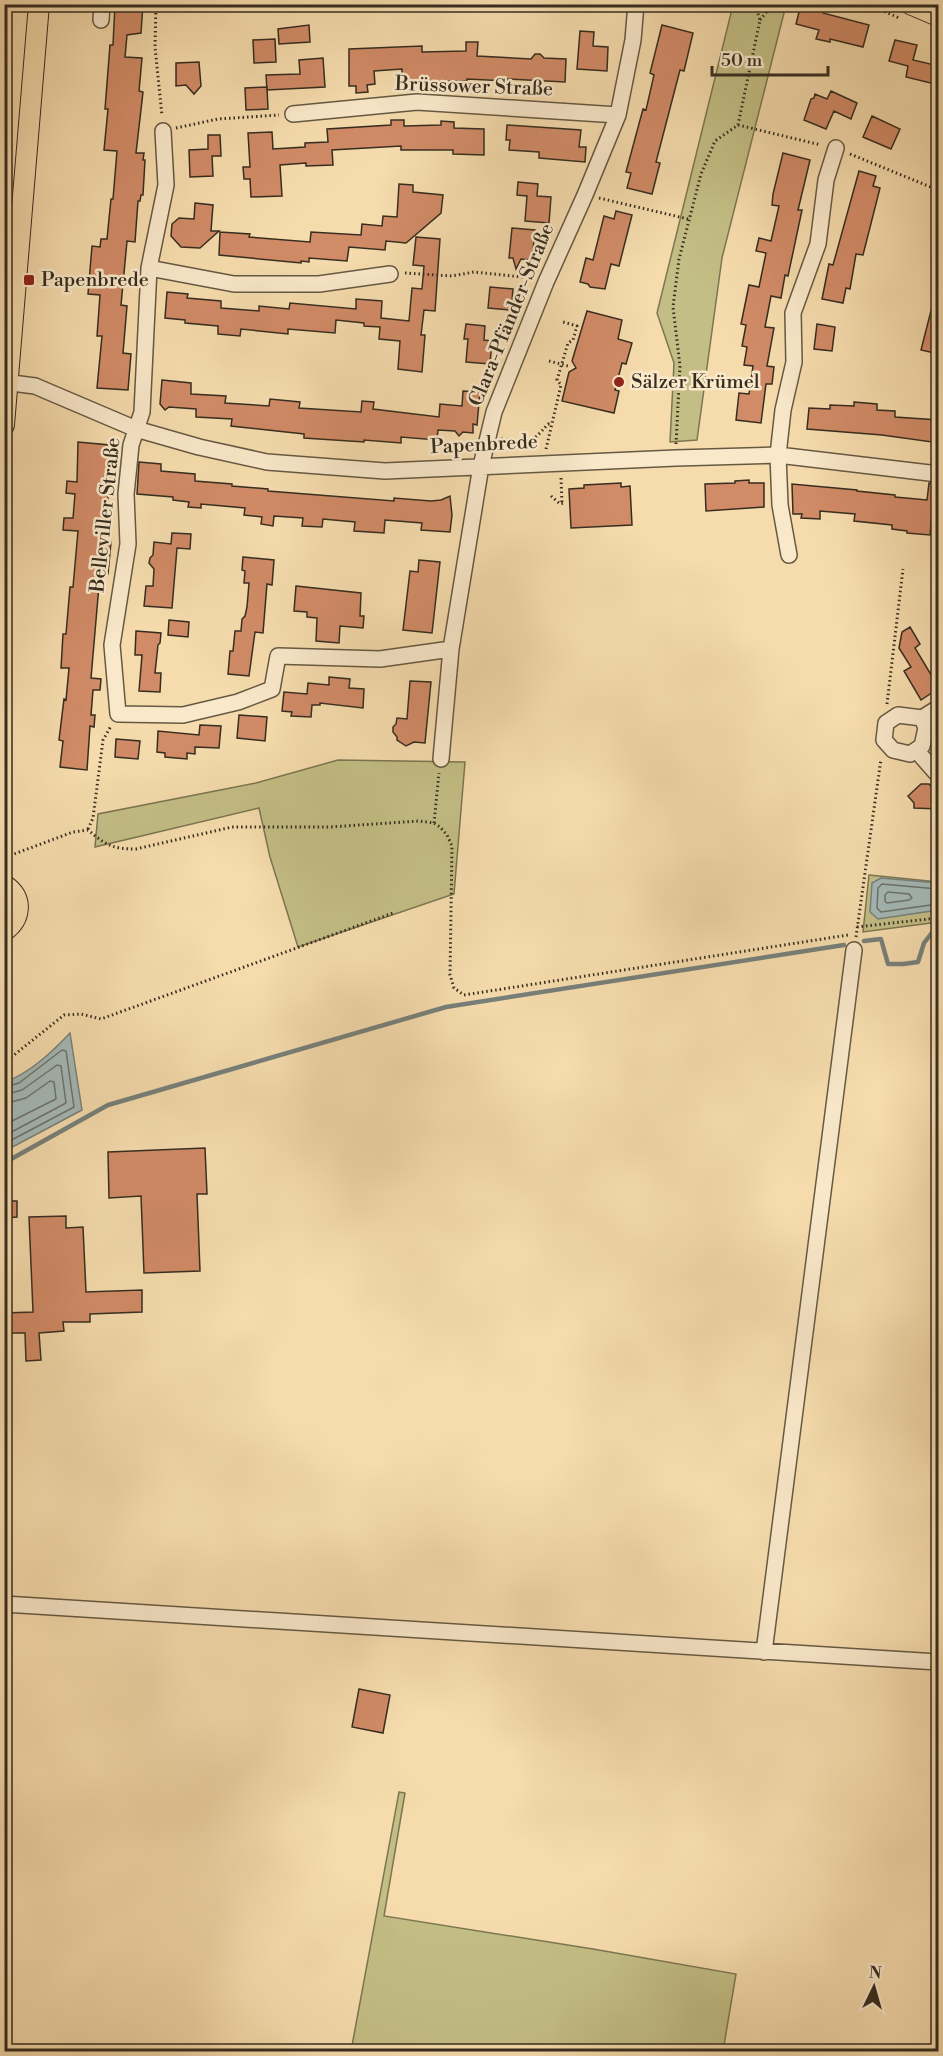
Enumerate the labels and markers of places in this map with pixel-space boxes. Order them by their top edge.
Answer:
place label: Papenbrede [41,268,149,293]
marker: Papenbrede [22,273,36,287]
place label: Sälzer Krümel [631,370,760,395]
marker: Sälzer Krümel [612,375,626,389]

